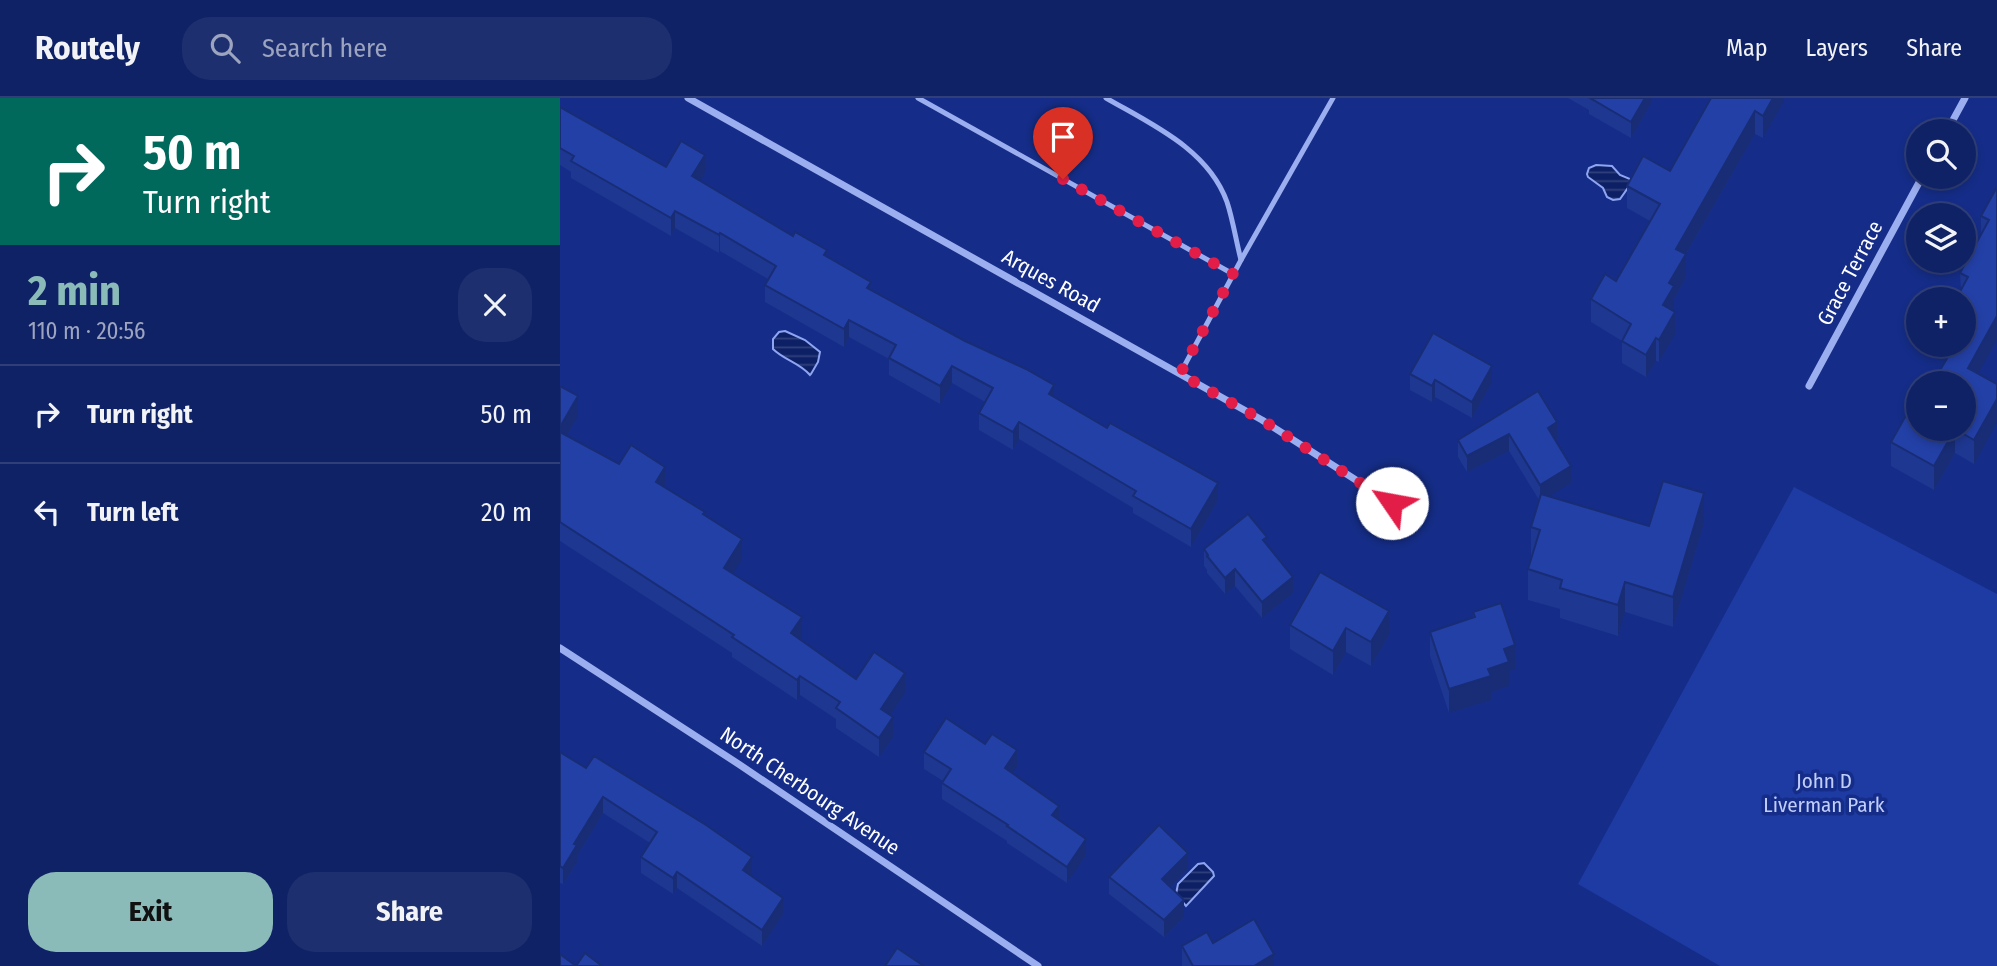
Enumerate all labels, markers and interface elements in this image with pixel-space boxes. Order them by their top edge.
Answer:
search box [182,17,672,80]
text: Routely [35,28,140,68]
icon: search [206,29,244,67]
text: Search here [262,33,387,64]
text: Map [1726,34,1768,62]
text: Layers [1806,34,1868,62]
text: Share [1906,34,1962,62]
pin [1033,107,1093,179]
icon: arrive [1044,118,1082,156]
map controls [1906,119,1976,441]
button: search [1906,119,1976,189]
text: 50 m [143,123,241,182]
icon: right [28,126,119,217]
text: Turn right [143,183,270,221]
button: layers [1906,203,1976,273]
street label: Grace Terrace [1812,216,1888,330]
street label: Arques Road [998,243,1104,319]
text: 2 min [28,266,121,316]
button: close [458,268,532,342]
button: + [1906,287,1976,357]
text: 110 m · 20:56 [28,317,145,345]
button: − [1906,371,1976,441]
icon: right [28,395,66,433]
text: Turn right [87,399,193,430]
text: 50 m [480,399,532,430]
position arrow [1355,466,1429,540]
icon: left [28,493,66,531]
text: Turn left [87,497,179,528]
text: 20 m [481,497,532,528]
street label: North Cherbourg Avenue [715,721,905,861]
park label: John D Liverman Park [1763,768,1885,818]
button: Exit [28,872,273,952]
button: Share [287,872,532,952]

